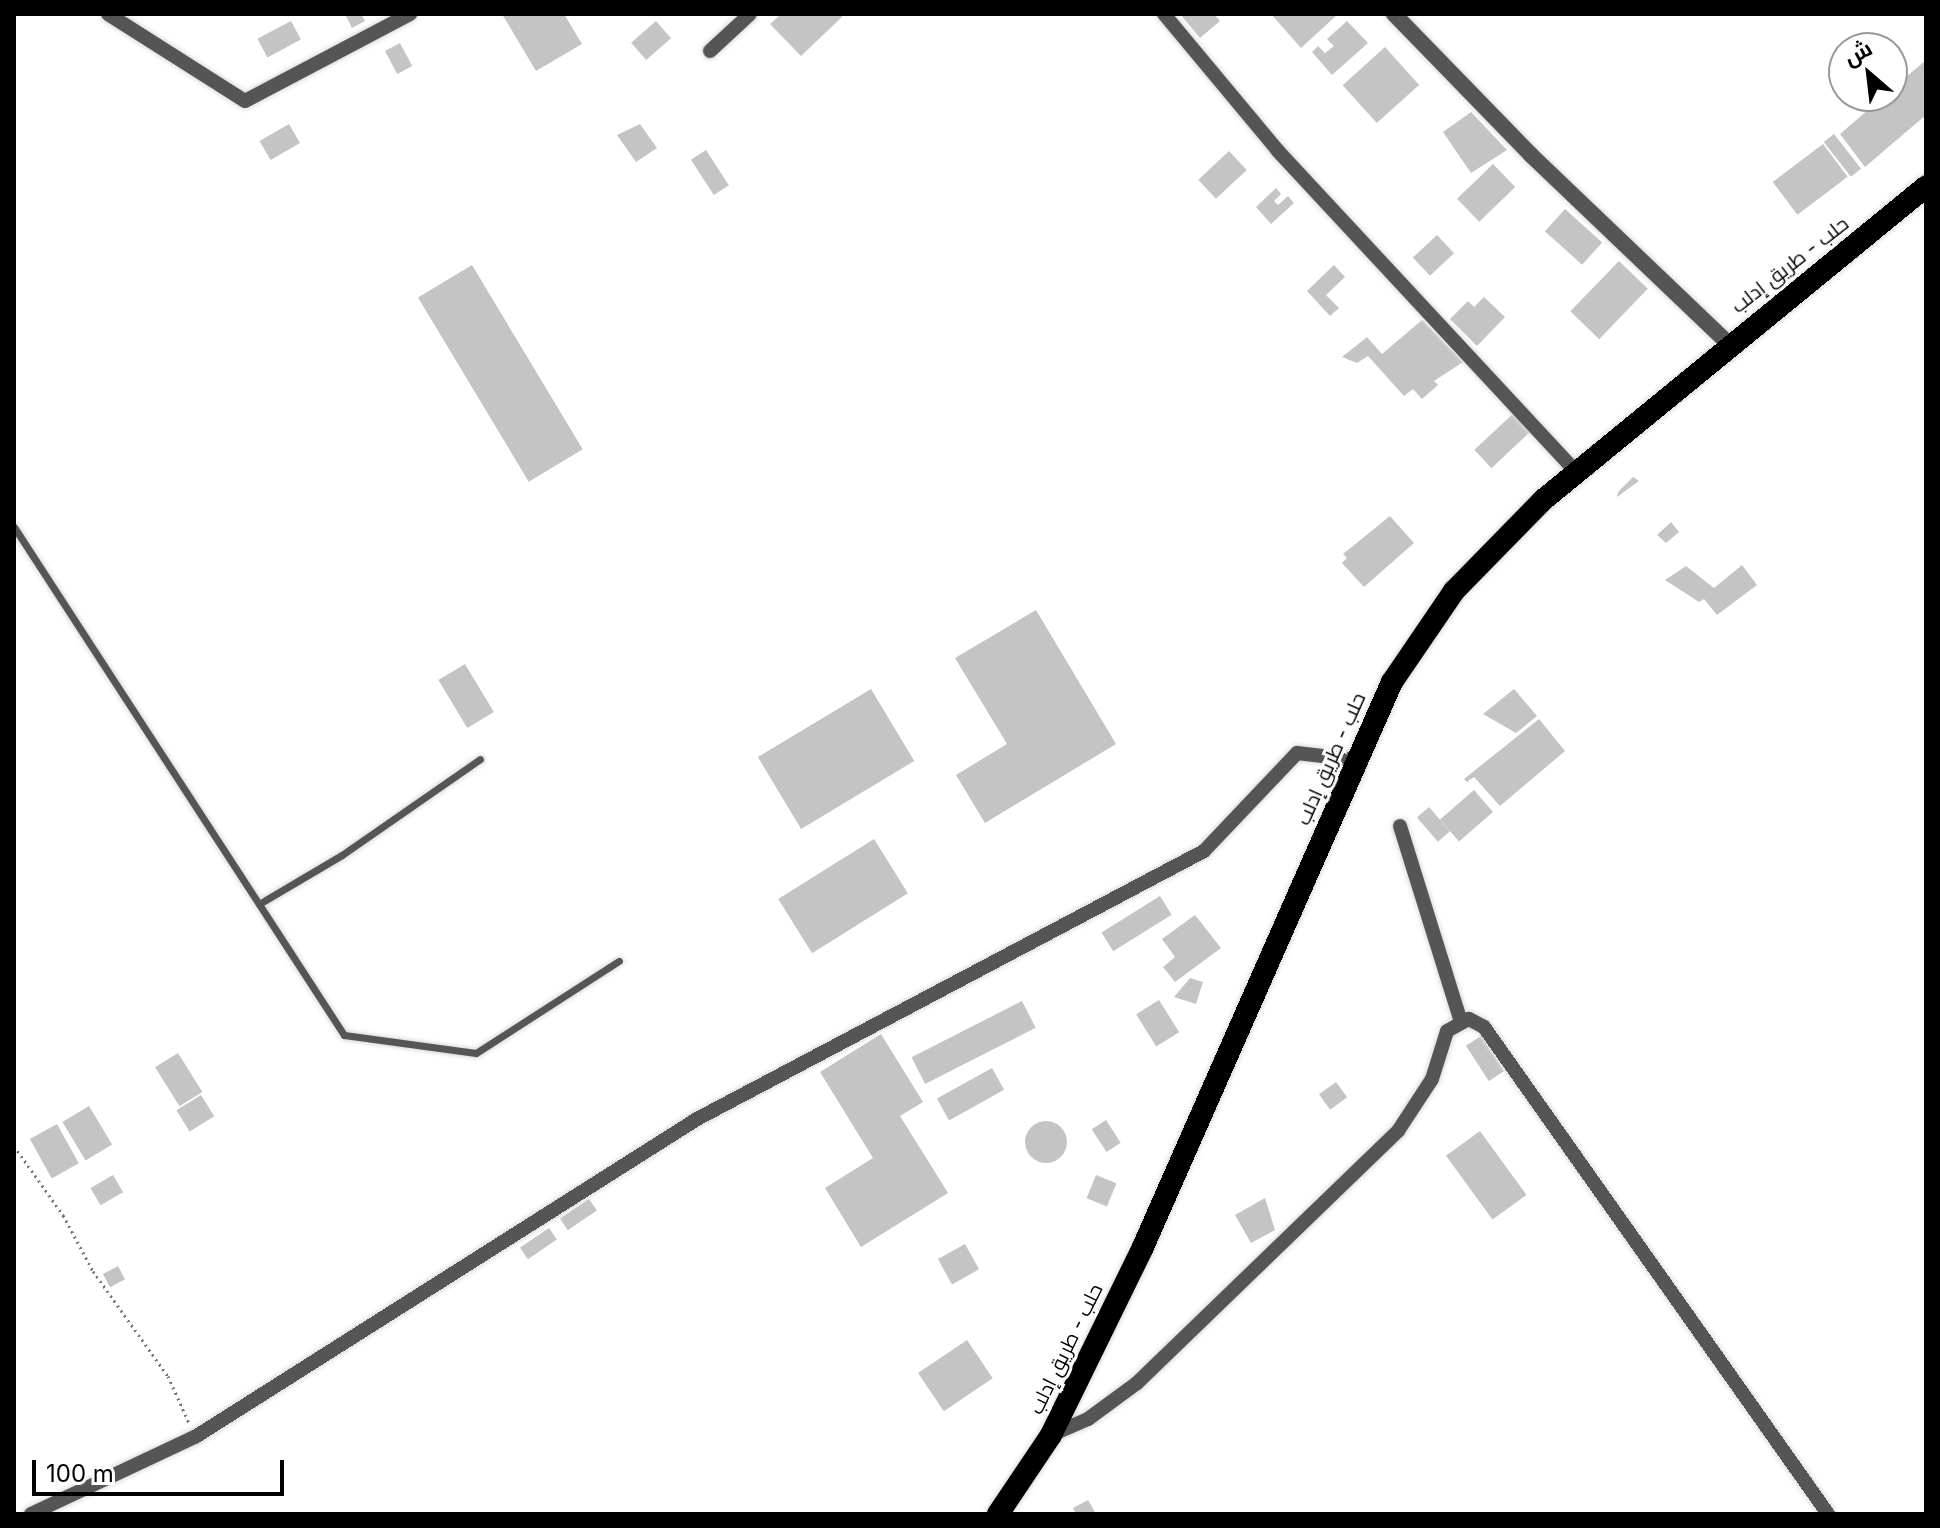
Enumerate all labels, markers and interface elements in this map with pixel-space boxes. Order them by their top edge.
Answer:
north arrow [1828,32,1908,112]
text: ش [1839,34,1876,71]
street label: حلب - طريق إدلب [1727,212,1853,318]
street label: حلب - طريق إدلب [1291,689,1371,829]
street label: حلب - طريق إدلب [1024,1280,1108,1418]
scale bar [36,1444,288,1494]
text: 100 m [46,1459,114,1488]

